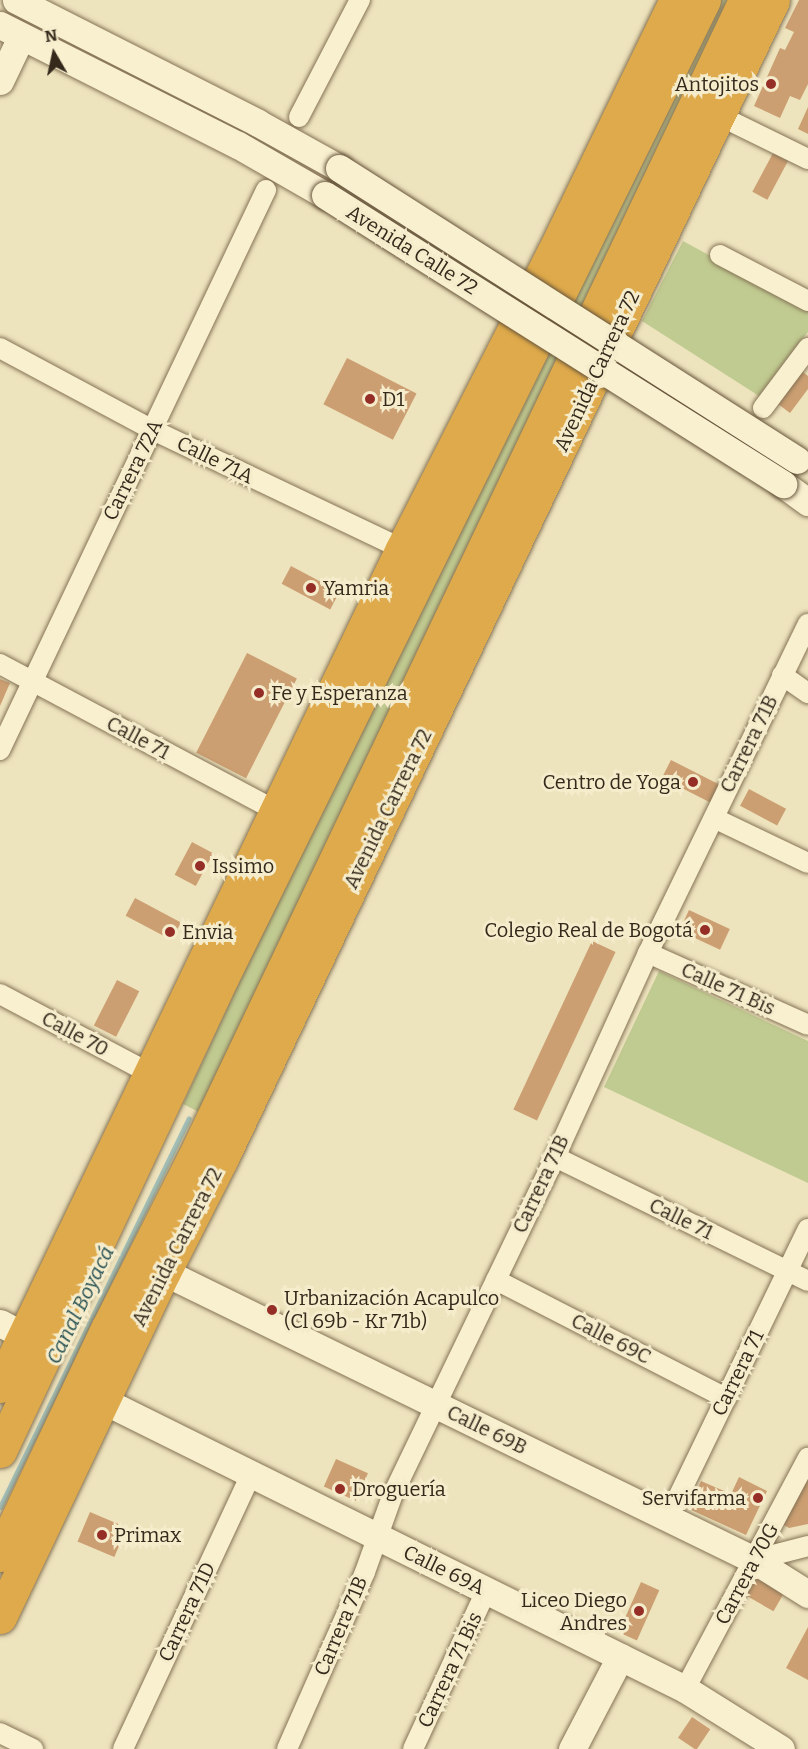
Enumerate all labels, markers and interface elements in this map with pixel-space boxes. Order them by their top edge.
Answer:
north arrow [24,24,84,84]
text: N [44,25,59,46]
place label: Antojitos [675,72,759,96]
marker: Antojitos [764,77,778,91]
street label: Avenida Calle 72 [342,200,482,300]
street label: Avenida Carrera 72 [549,287,645,455]
place label: D1 [382,387,404,411]
marker: D1 [363,392,377,406]
street label: Carrera 72A [98,416,168,524]
street label: Calle 71A [173,431,257,489]
place label: Yamria [323,576,389,600]
marker: Yamria [304,581,318,595]
place label: Fe y Esperanza [271,681,408,705]
marker: Fe y Esperanza [252,686,266,700]
street label: Carrera 71B [715,691,783,797]
street label: Calle 71 [102,711,174,765]
street label: Avenida Carrera 72 [339,725,437,893]
place label: Centro de Yoga [542,770,681,794]
marker: Centro de Yoga [686,775,700,789]
place label: Issimo [212,854,274,878]
marker: Issimo [193,859,207,873]
place label: Colegio Real de Bogotá [484,918,693,942]
place label: Envia [182,920,233,944]
marker: Colegio Real de Bogotá [698,923,712,937]
marker: Envia [163,925,177,939]
street label: Calle 71 Bis [677,958,779,1020]
street label: Calle 70 [37,1006,113,1062]
street label: Carrera 71B [508,1131,574,1237]
street label: Avenida Carrera 72 [127,1164,227,1330]
street label: Calle 71 [645,1193,717,1245]
water label: Canal Boyacá [41,1242,119,1368]
place label: Urbanización Acapulco (Cl 69b - Kr 71b) [284,1286,499,1333]
marker: Urbanización Acapulco (Cl 69b - Kr 71b) [265,1303,279,1317]
street label: Calle 69C [567,1309,655,1369]
street label: Carrera 71 [707,1326,769,1420]
street label: Calle 69B [443,1400,531,1460]
place label: Droguería [352,1477,446,1501]
marker: Droguería [333,1482,347,1496]
place label: Servifarma [642,1486,746,1510]
marker: Servifarma [751,1491,765,1505]
street label: Carrera 70G [710,1519,784,1629]
place label: Primax [114,1523,181,1547]
marker: Primax [95,1528,109,1542]
street label: Calle 69A [399,1540,489,1600]
street label: Carrera 71D [153,1558,221,1666]
street label: Carrera 71B [309,1573,373,1679]
place label: Liceo Diego Andres [521,1588,627,1635]
marker: Liceo Diego Andres [632,1604,646,1618]
street label: Carrera 71 Bis [413,1608,487,1732]

